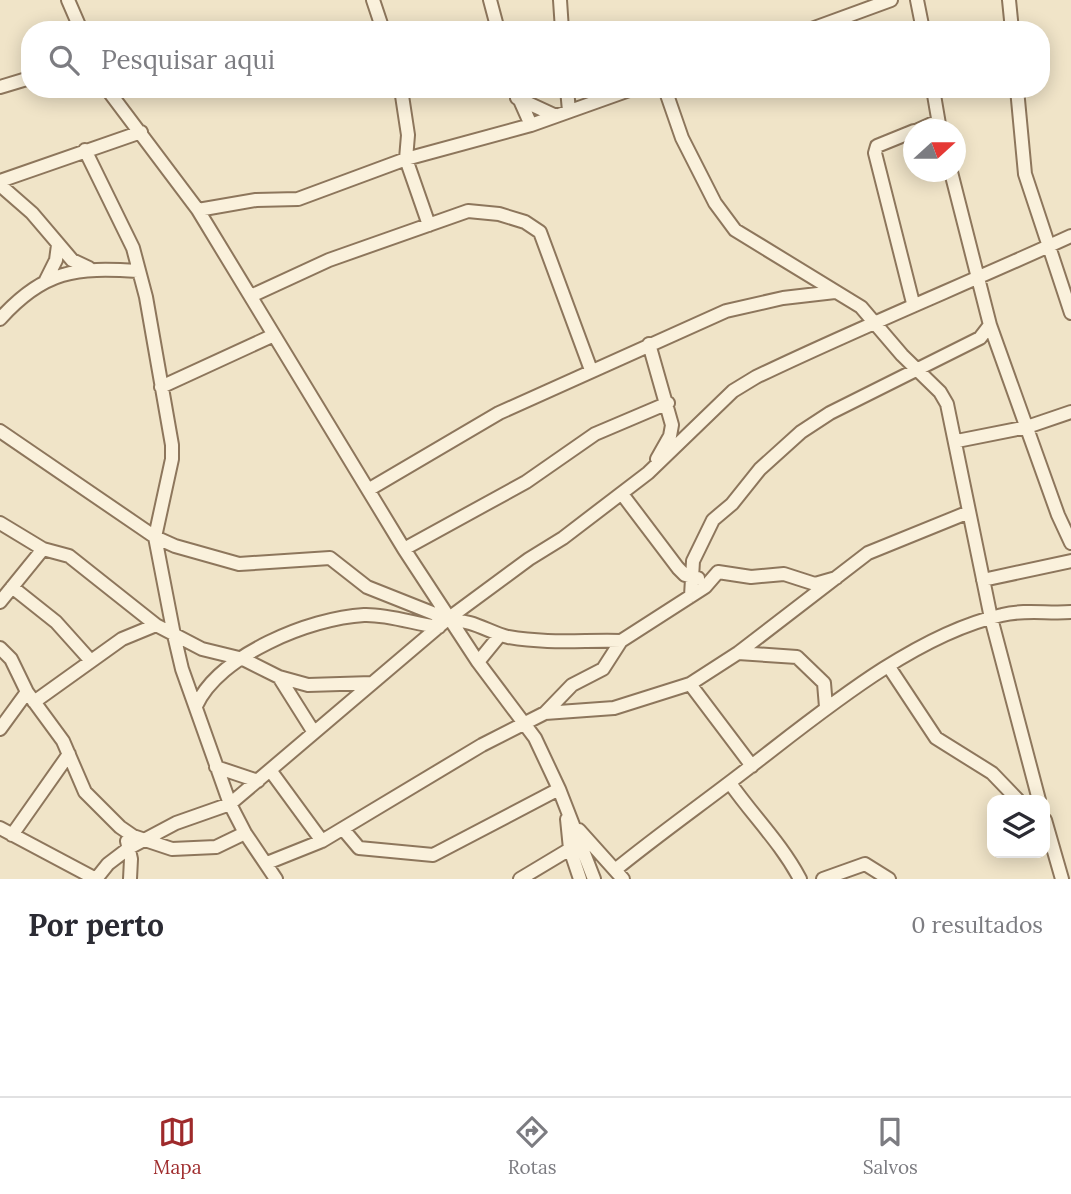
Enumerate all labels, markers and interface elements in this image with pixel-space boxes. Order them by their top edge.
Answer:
search box [21,21,1050,98]
icon: search [45,41,83,79]
text: Pesquisar aqui [101,43,275,76]
north arrow [903,119,966,182]
map controls [987,795,1050,858]
button: layers [987,795,1050,858]
text: Por perto [28,906,164,944]
text: 0 resultados [911,910,1043,939]
tab: Mapa [153,1113,202,1179]
tab: Rotas [508,1113,557,1179]
tab: Salvos [863,1113,918,1179]

